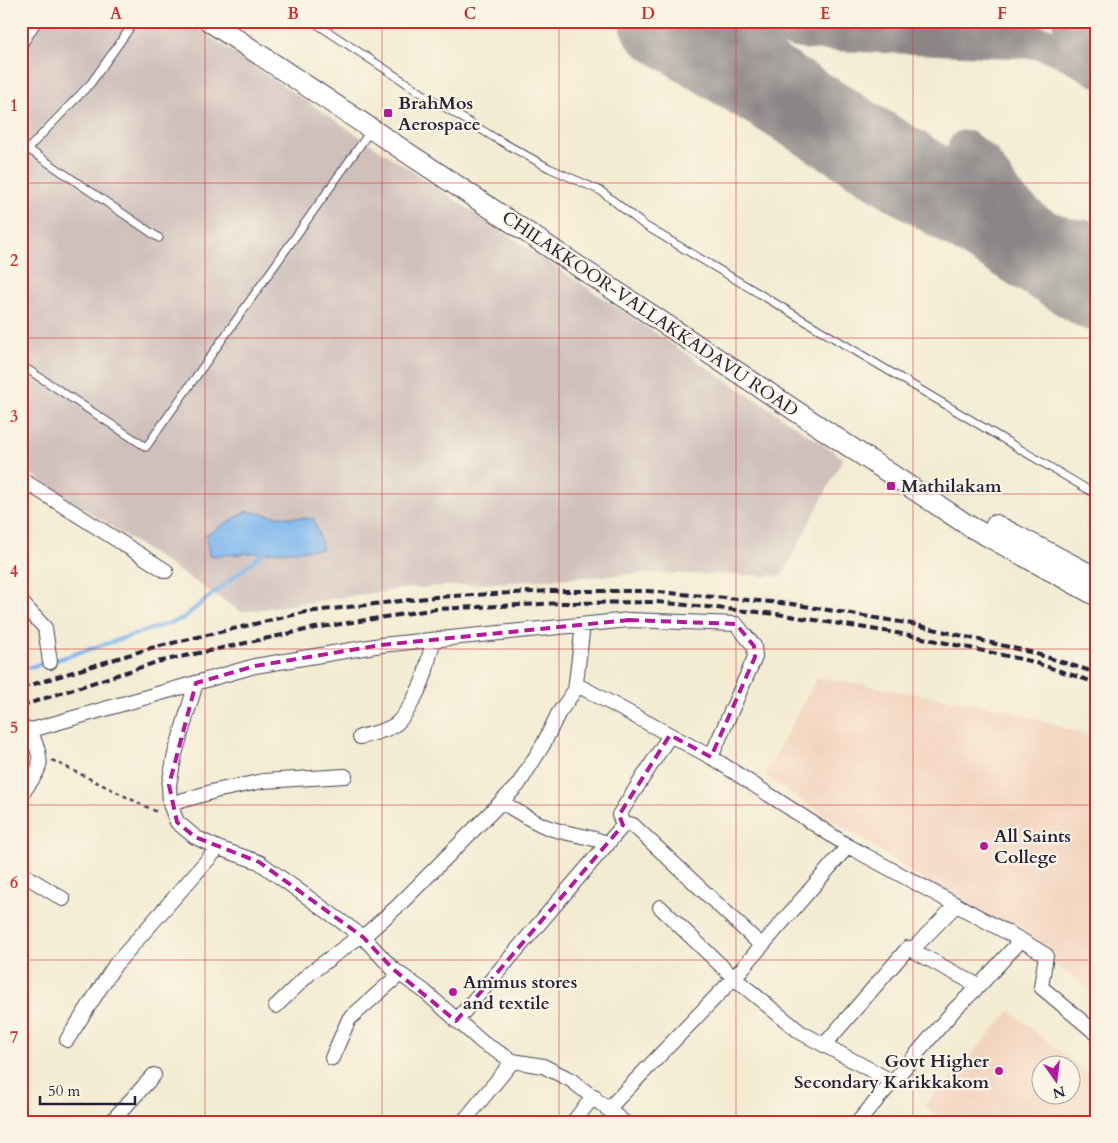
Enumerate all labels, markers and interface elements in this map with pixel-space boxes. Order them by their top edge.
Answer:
text: A [110,3,122,25]
text: B [287,3,299,25]
text: C [464,3,476,25]
text: D [641,3,655,25]
text: E [820,3,830,25]
text: F [997,3,1007,25]
place label: BrahMos Aerospace [398,91,481,137]
text: 1 [10,95,18,117]
marker: BrahMos Aerospace [382,107,394,119]
street label: CHILAKKOOR-VALLAKKADAVU ROAD [497,205,803,423]
text: 2 [10,250,18,272]
text: 3 [10,406,18,428]
place label: Mathilakam [901,474,1002,499]
marker: Mathilakam [885,480,897,492]
text: 4 [10,561,18,583]
text: 5 [10,717,18,739]
place label: All Saints College [994,824,1071,870]
marker: All Saints College [978,840,990,852]
text: 6 [10,872,18,894]
place label: Ammus stores and textile [463,970,577,1016]
marker: Ammus stores and textile [447,986,459,998]
text: 7 [10,1027,18,1049]
place label: Govt Higher Secondary Karikkakom [794,1049,990,1095]
north arrow [1030,1056,1080,1106]
marker: Govt Higher Secondary Karikkakom [993,1065,1005,1077]
scale bar [40,1073,135,1105]
text: 50 m [48,1081,80,1101]
text: N [1051,1081,1067,1103]

